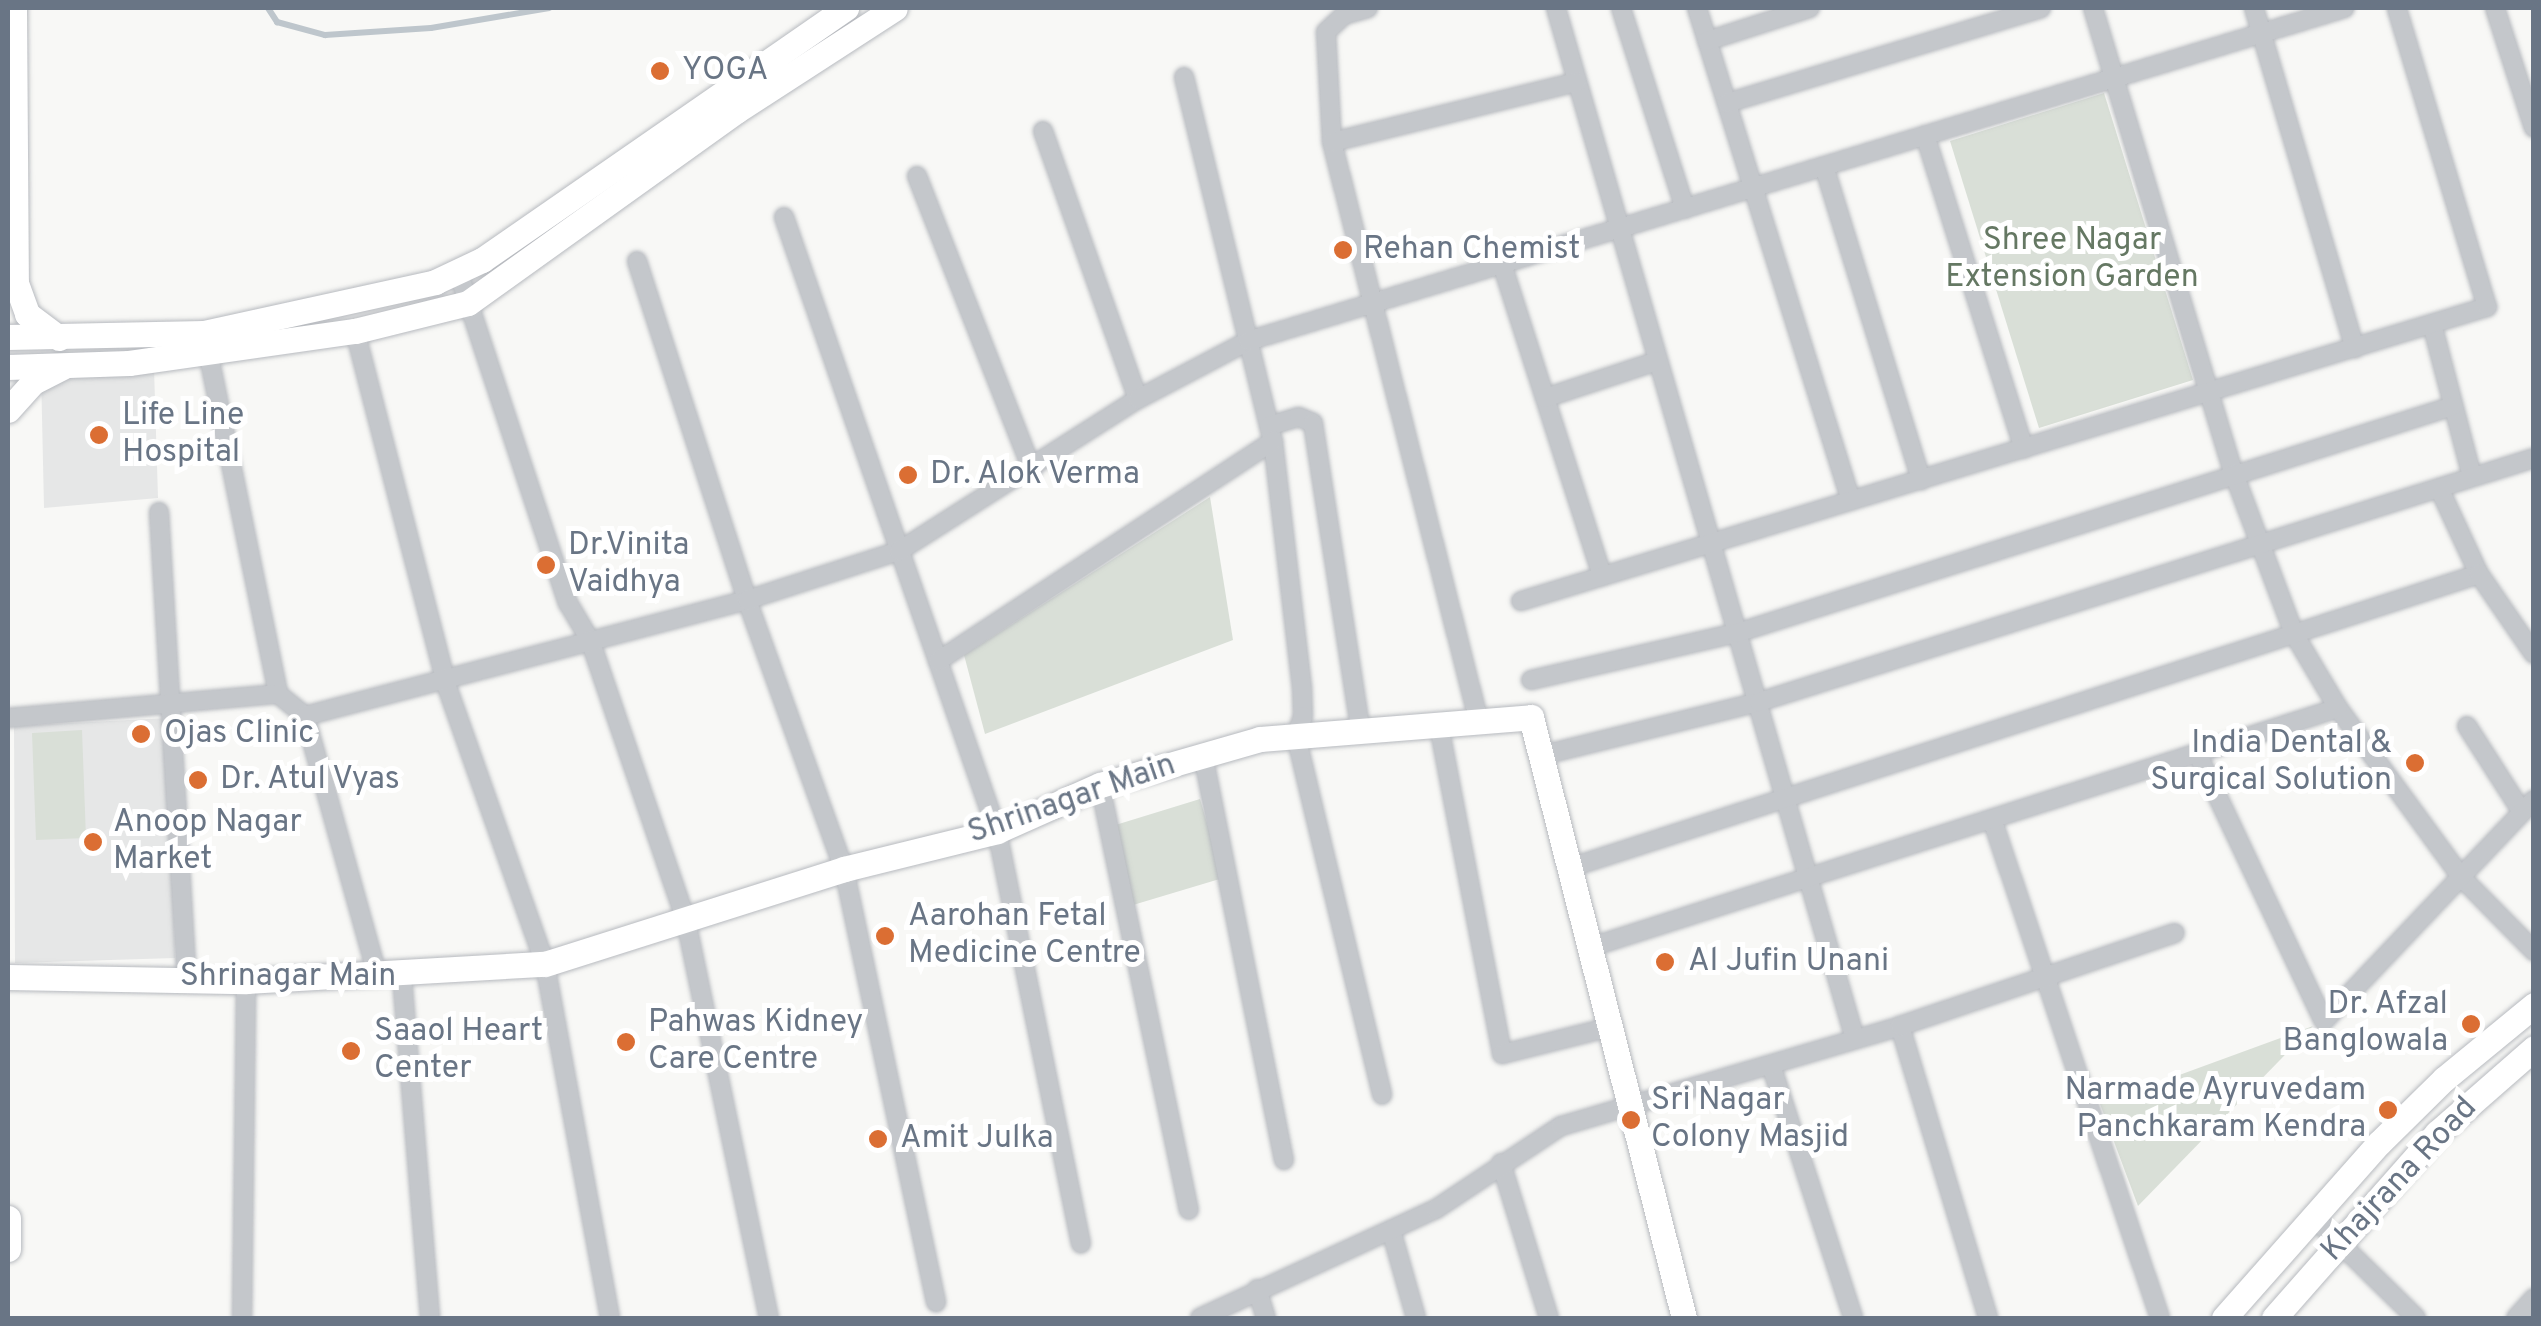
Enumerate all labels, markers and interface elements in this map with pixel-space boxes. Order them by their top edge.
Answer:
place label: YOGA [682,52,768,90]
marker: YOGA [647,58,673,84]
park label: Shree Nagar Extension Garden [1945,223,2199,298]
place label: Rehan Chemist [1363,231,1580,269]
marker: Rehan Chemist [1332,239,1354,261]
place label: Life Line Hospital [122,398,244,473]
marker: Life Line Hospital [86,422,112,448]
place label: Dr. Alok Verma [930,456,1142,494]
marker: Dr. Alok Verma [895,462,921,488]
place label: Dr.Vinita Vaidhya [568,528,689,603]
marker: Dr.Vinita Vaidhya [533,552,559,578]
place label: Ojas Clinic [164,715,314,753]
marker: Ojas Clinic [128,721,154,747]
place label: India Dental & Surgical Solution [2150,726,2392,801]
street label: Shrinagar Main [963,747,1181,853]
marker: India Dental & Surgical Solution [2402,750,2428,776]
place label: Dr. Atul Vyas [220,761,402,799]
marker: Dr. Atul Vyas [185,767,211,793]
place label: Anoop Nagar Market [113,805,302,880]
marker: Anoop Nagar Market [82,831,104,853]
place label: Aarohan Fetal Medicine Centre [908,899,1141,974]
marker: Aarohan Fetal Medicine Centre [872,923,898,949]
place label: Al Jufin Unani [1688,943,1889,981]
marker: Al Jufin Unani [1652,949,1678,975]
street label: Shrinagar Main [180,958,396,996]
place label: Dr. Afzal Banglowala [2282,987,2448,1062]
place label: Pahwas Kidney Care Centre [648,1005,863,1080]
marker: Dr. Afzal Banglowala [2458,1011,2484,1037]
place label: Saaol Heart Center [374,1014,543,1089]
marker: Pahwas Kidney Care Centre [613,1029,639,1055]
marker: Saaol Heart Center [338,1038,364,1064]
place label: Narmade Ayruvedam Panchkaram Kendra [2063,1073,2366,1148]
place label: Sri Nagar Colony Masjid [1651,1083,1849,1158]
street label: Khajrana Road [2314,1090,2486,1270]
marker: Narmade Ayruvedam Panchkaram Kendra [2375,1097,2401,1123]
marker: Sri Nagar Colony Masjid [1620,1109,1642,1131]
place label: Amit Julka [900,1120,1053,1158]
marker: Amit Julka [865,1126,891,1152]

